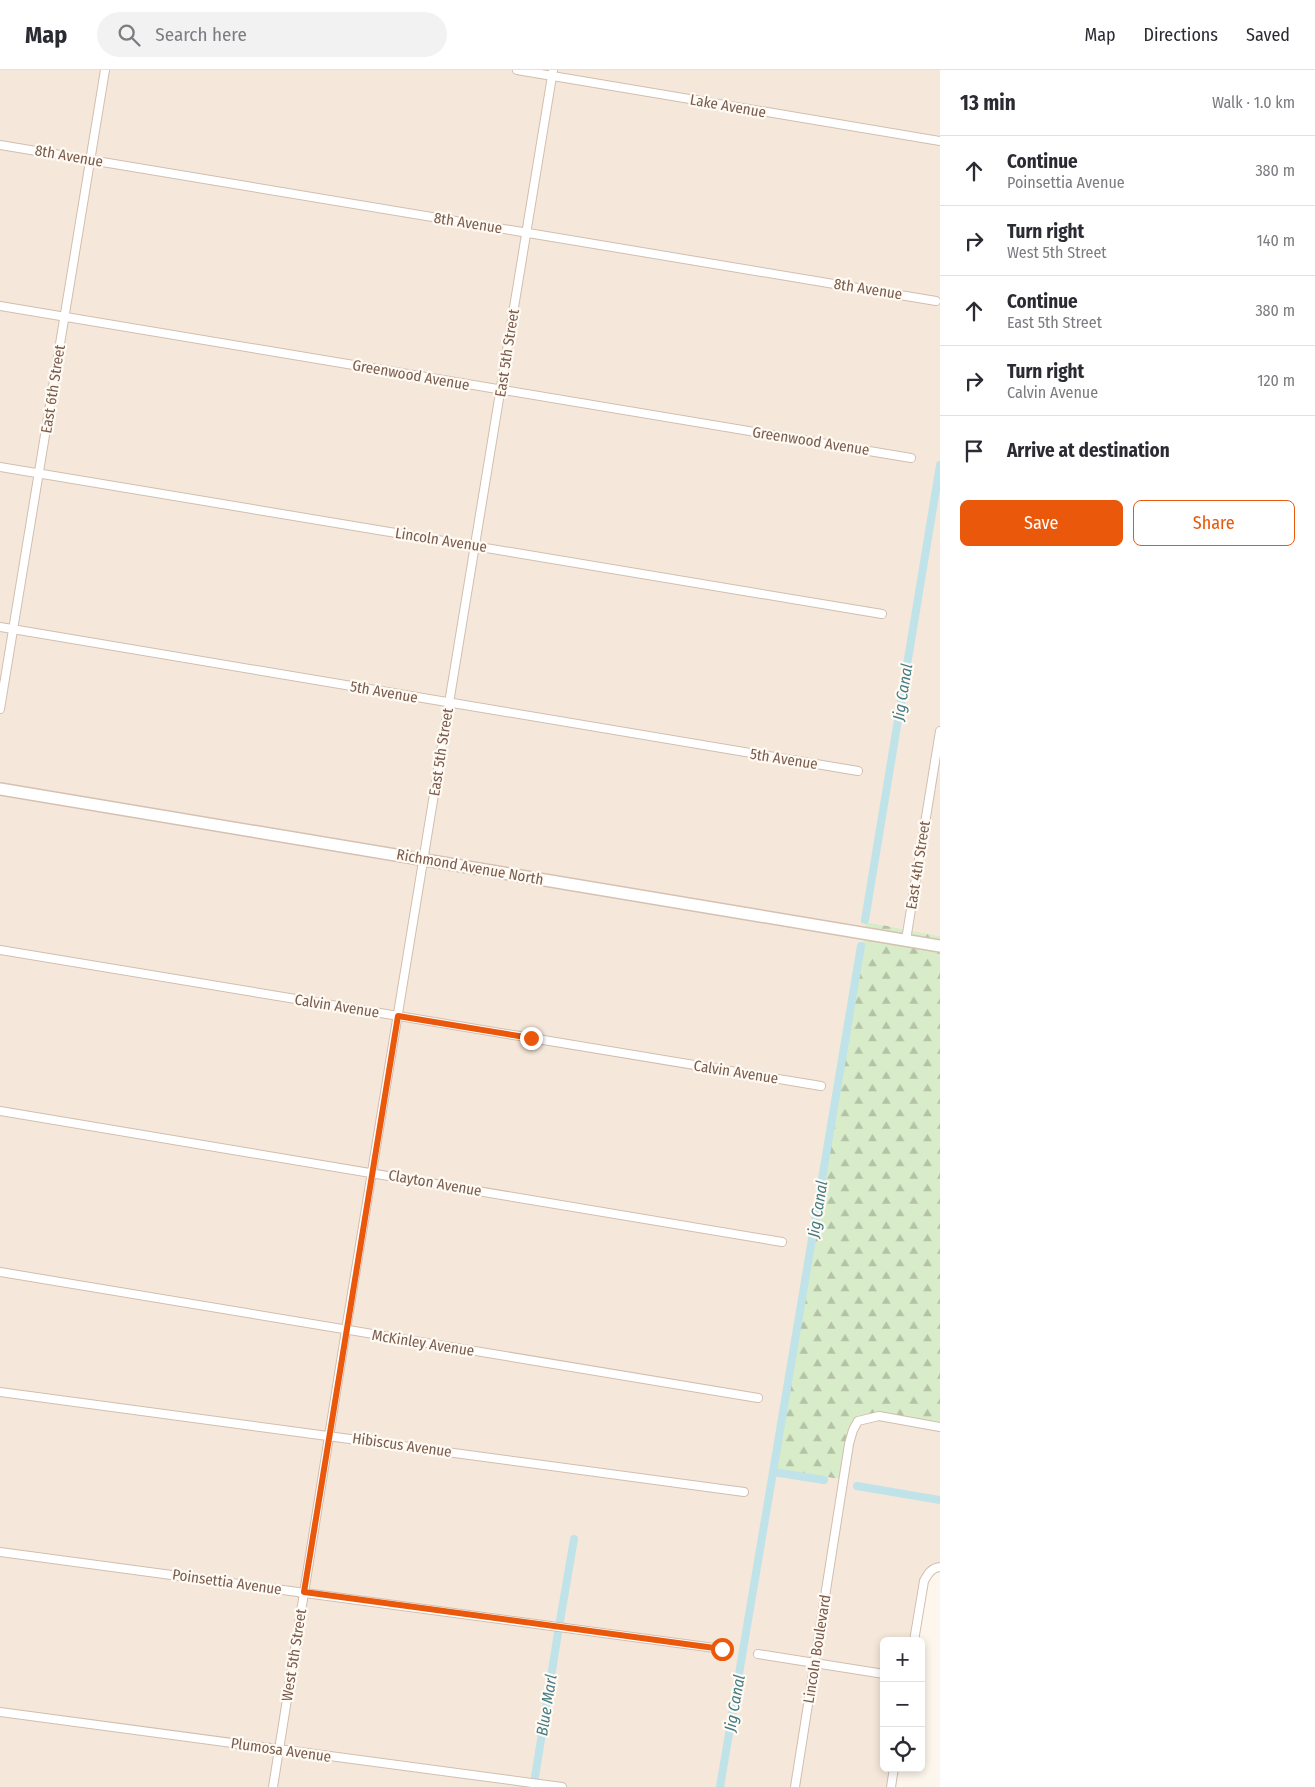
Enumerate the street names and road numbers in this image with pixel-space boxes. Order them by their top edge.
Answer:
street label: Lake Avenue [689,90,767,122]
street label: 8th Avenue [33,141,105,171]
street label: 8th Avenue [433,209,503,237]
street label: 8th Avenue [833,275,903,303]
street label: East 5th Street [491,308,523,398]
street label: East 6th Street [37,343,69,435]
street label: Greenwood Avenue [351,356,471,394]
street label: Greenwood Avenue [751,423,871,459]
street label: Lincoln Avenue [394,524,488,556]
street label: 5th Avenue [349,677,419,707]
street label: East 5th Street [425,707,457,797]
street label: 5th Avenue [749,745,819,773]
street label: East 4th Street [902,819,934,911]
street label: Richmond Avenue North [395,845,545,889]
street label: Calvin Avenue [293,990,381,1022]
street label: Calvin Avenue [692,1056,780,1088]
street label: Clayton Avenue [387,1166,483,1200]
street label: McKinley Avenue [371,1326,475,1360]
street label: Hibiscus Avenue [351,1429,453,1461]
street label: Poinsettia Avenue [171,1565,283,1599]
street label: Lincoln Boulevard [800,1593,834,1705]
street label: West 5th Street [278,1607,310,1703]
street label: Plumosa Avenue [230,1734,332,1766]

